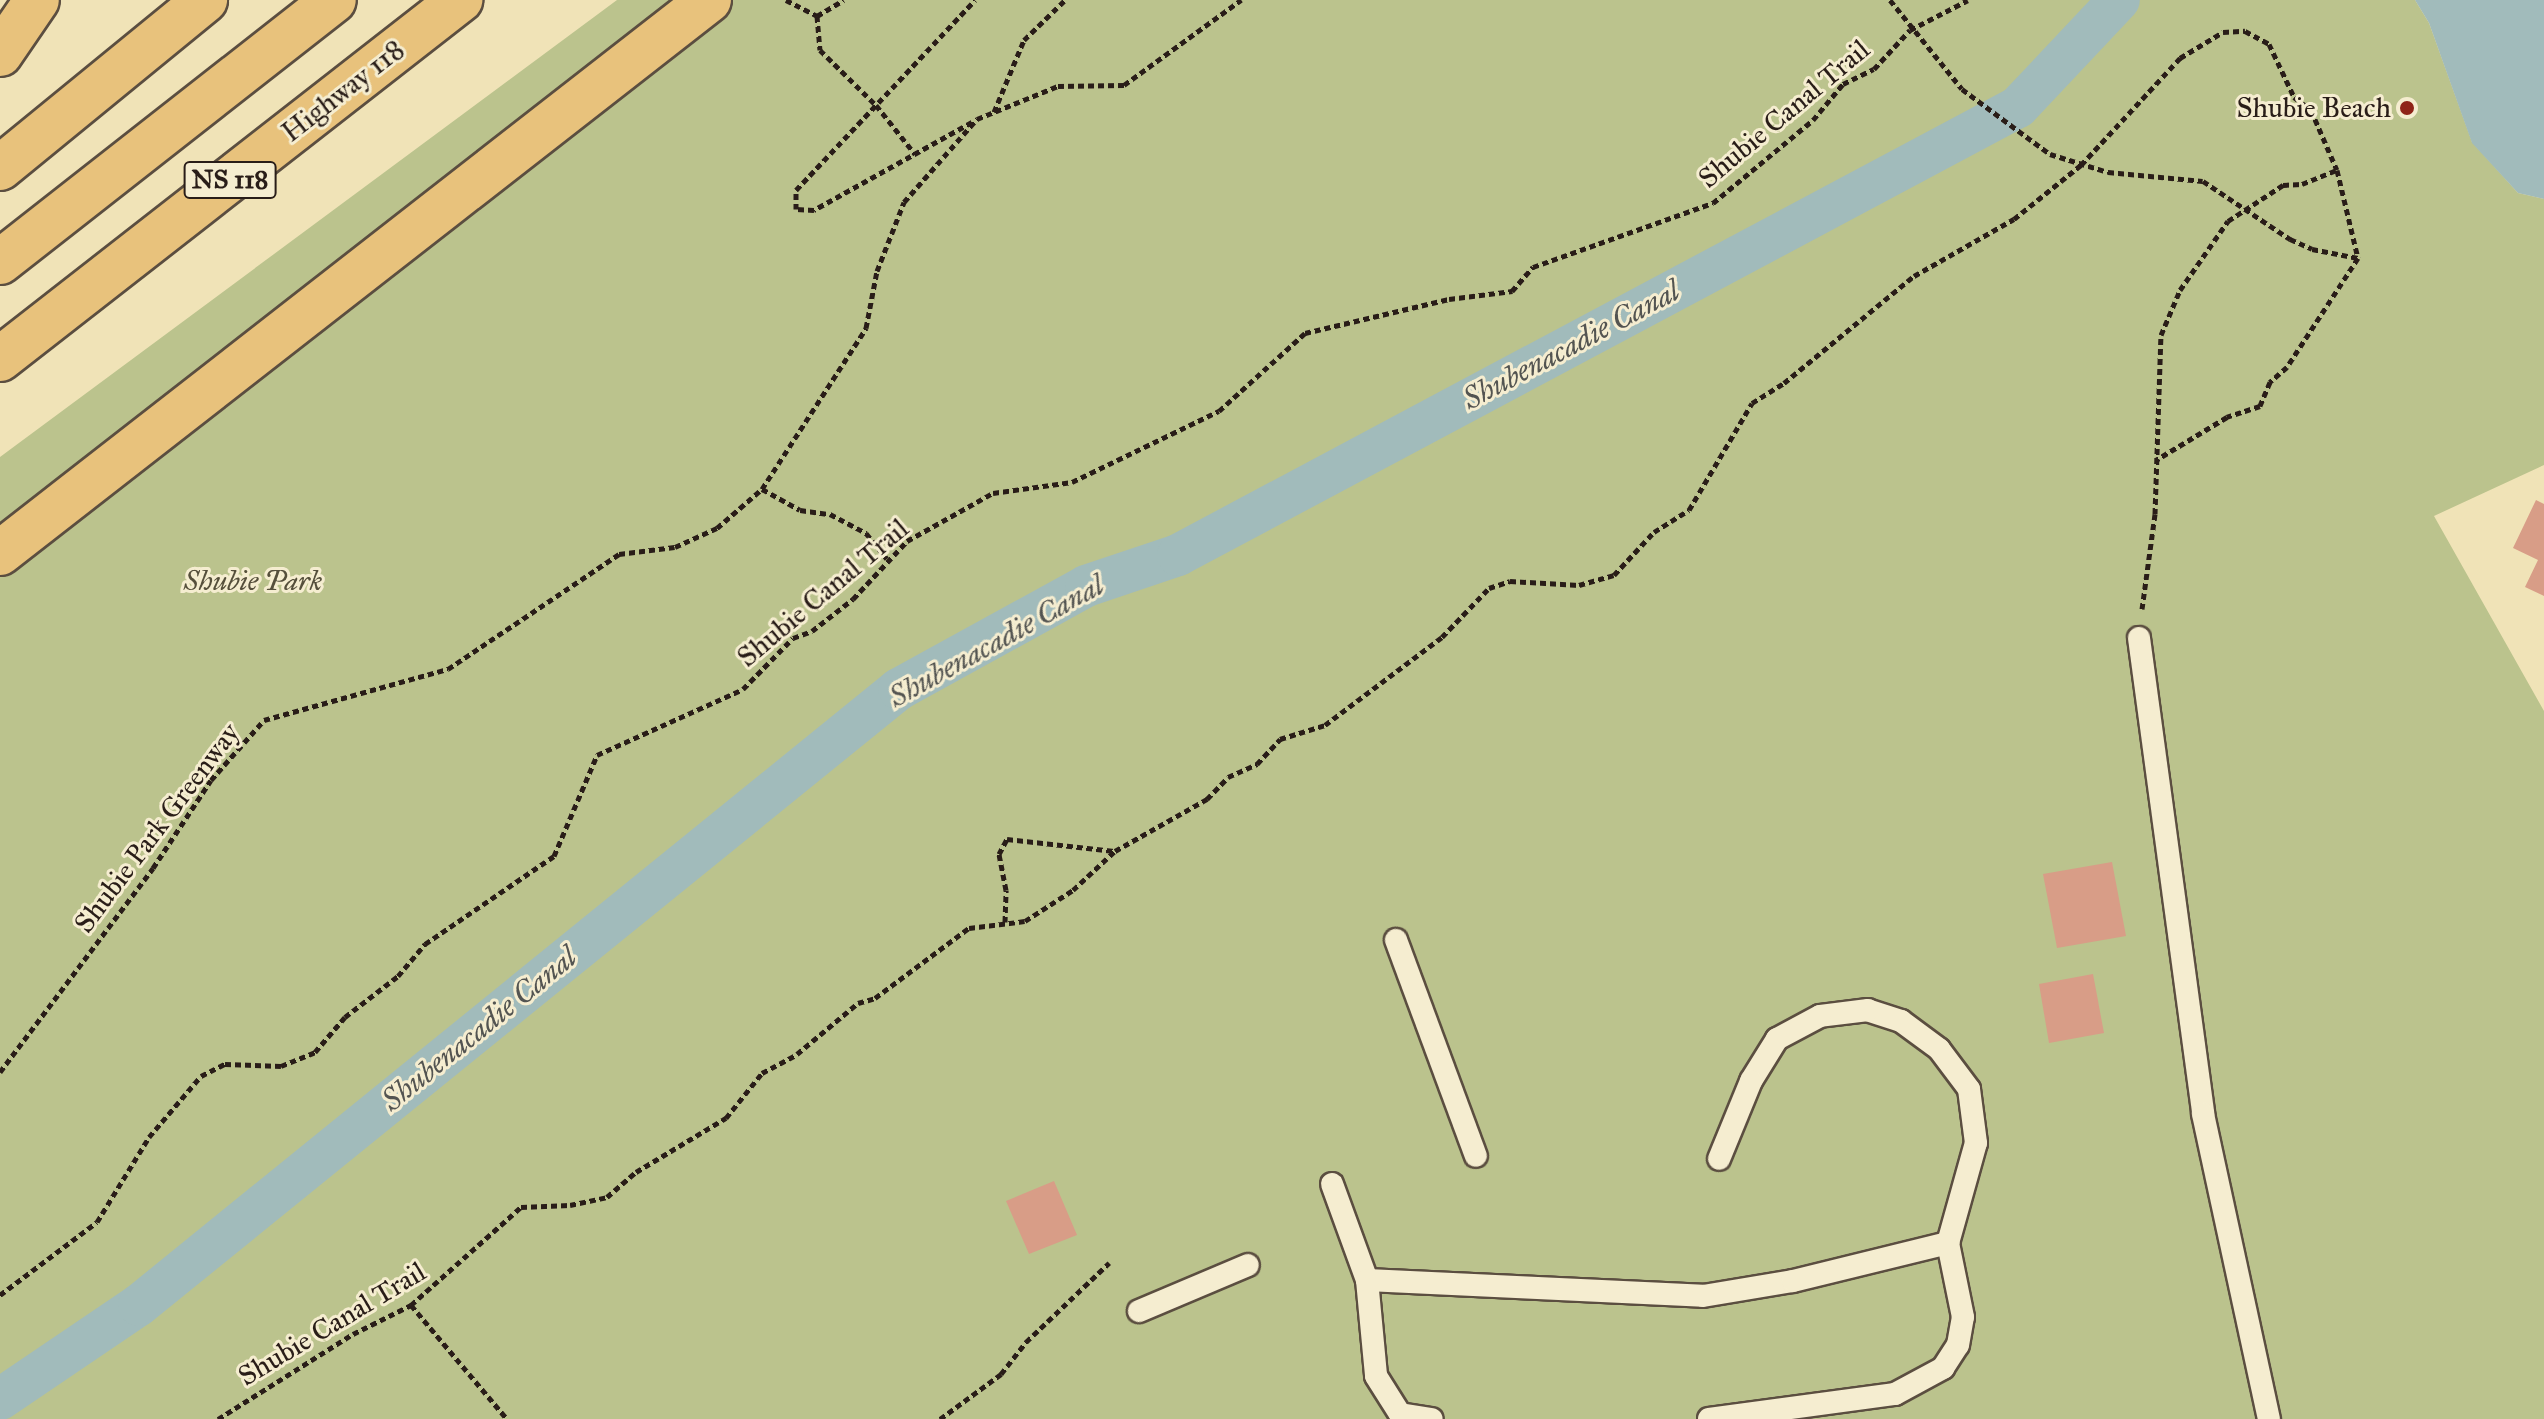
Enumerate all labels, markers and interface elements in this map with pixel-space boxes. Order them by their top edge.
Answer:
street label: Highway 118 [275,33,411,149]
street label: Shubie Canal Trail [1692,33,1876,195]
place label: Shubie Beach [2236,91,2391,125]
marker: Shubie Beach [2398,99,2416,117]
road number: NS 118 [182,158,278,202]
water label: Shubenacadie Canal [1456,273,1686,417]
street label: Shubie Canal Trail [731,512,915,674]
park label: Shubie Park [184,564,322,598]
water label: Shubenacadie Canal [882,567,1110,715]
street label: Shubie Park Greenway [67,717,247,939]
water label: Shubenacadie Canal [374,939,584,1119]
street label: Shubie Canal Trail [232,1255,432,1393]

